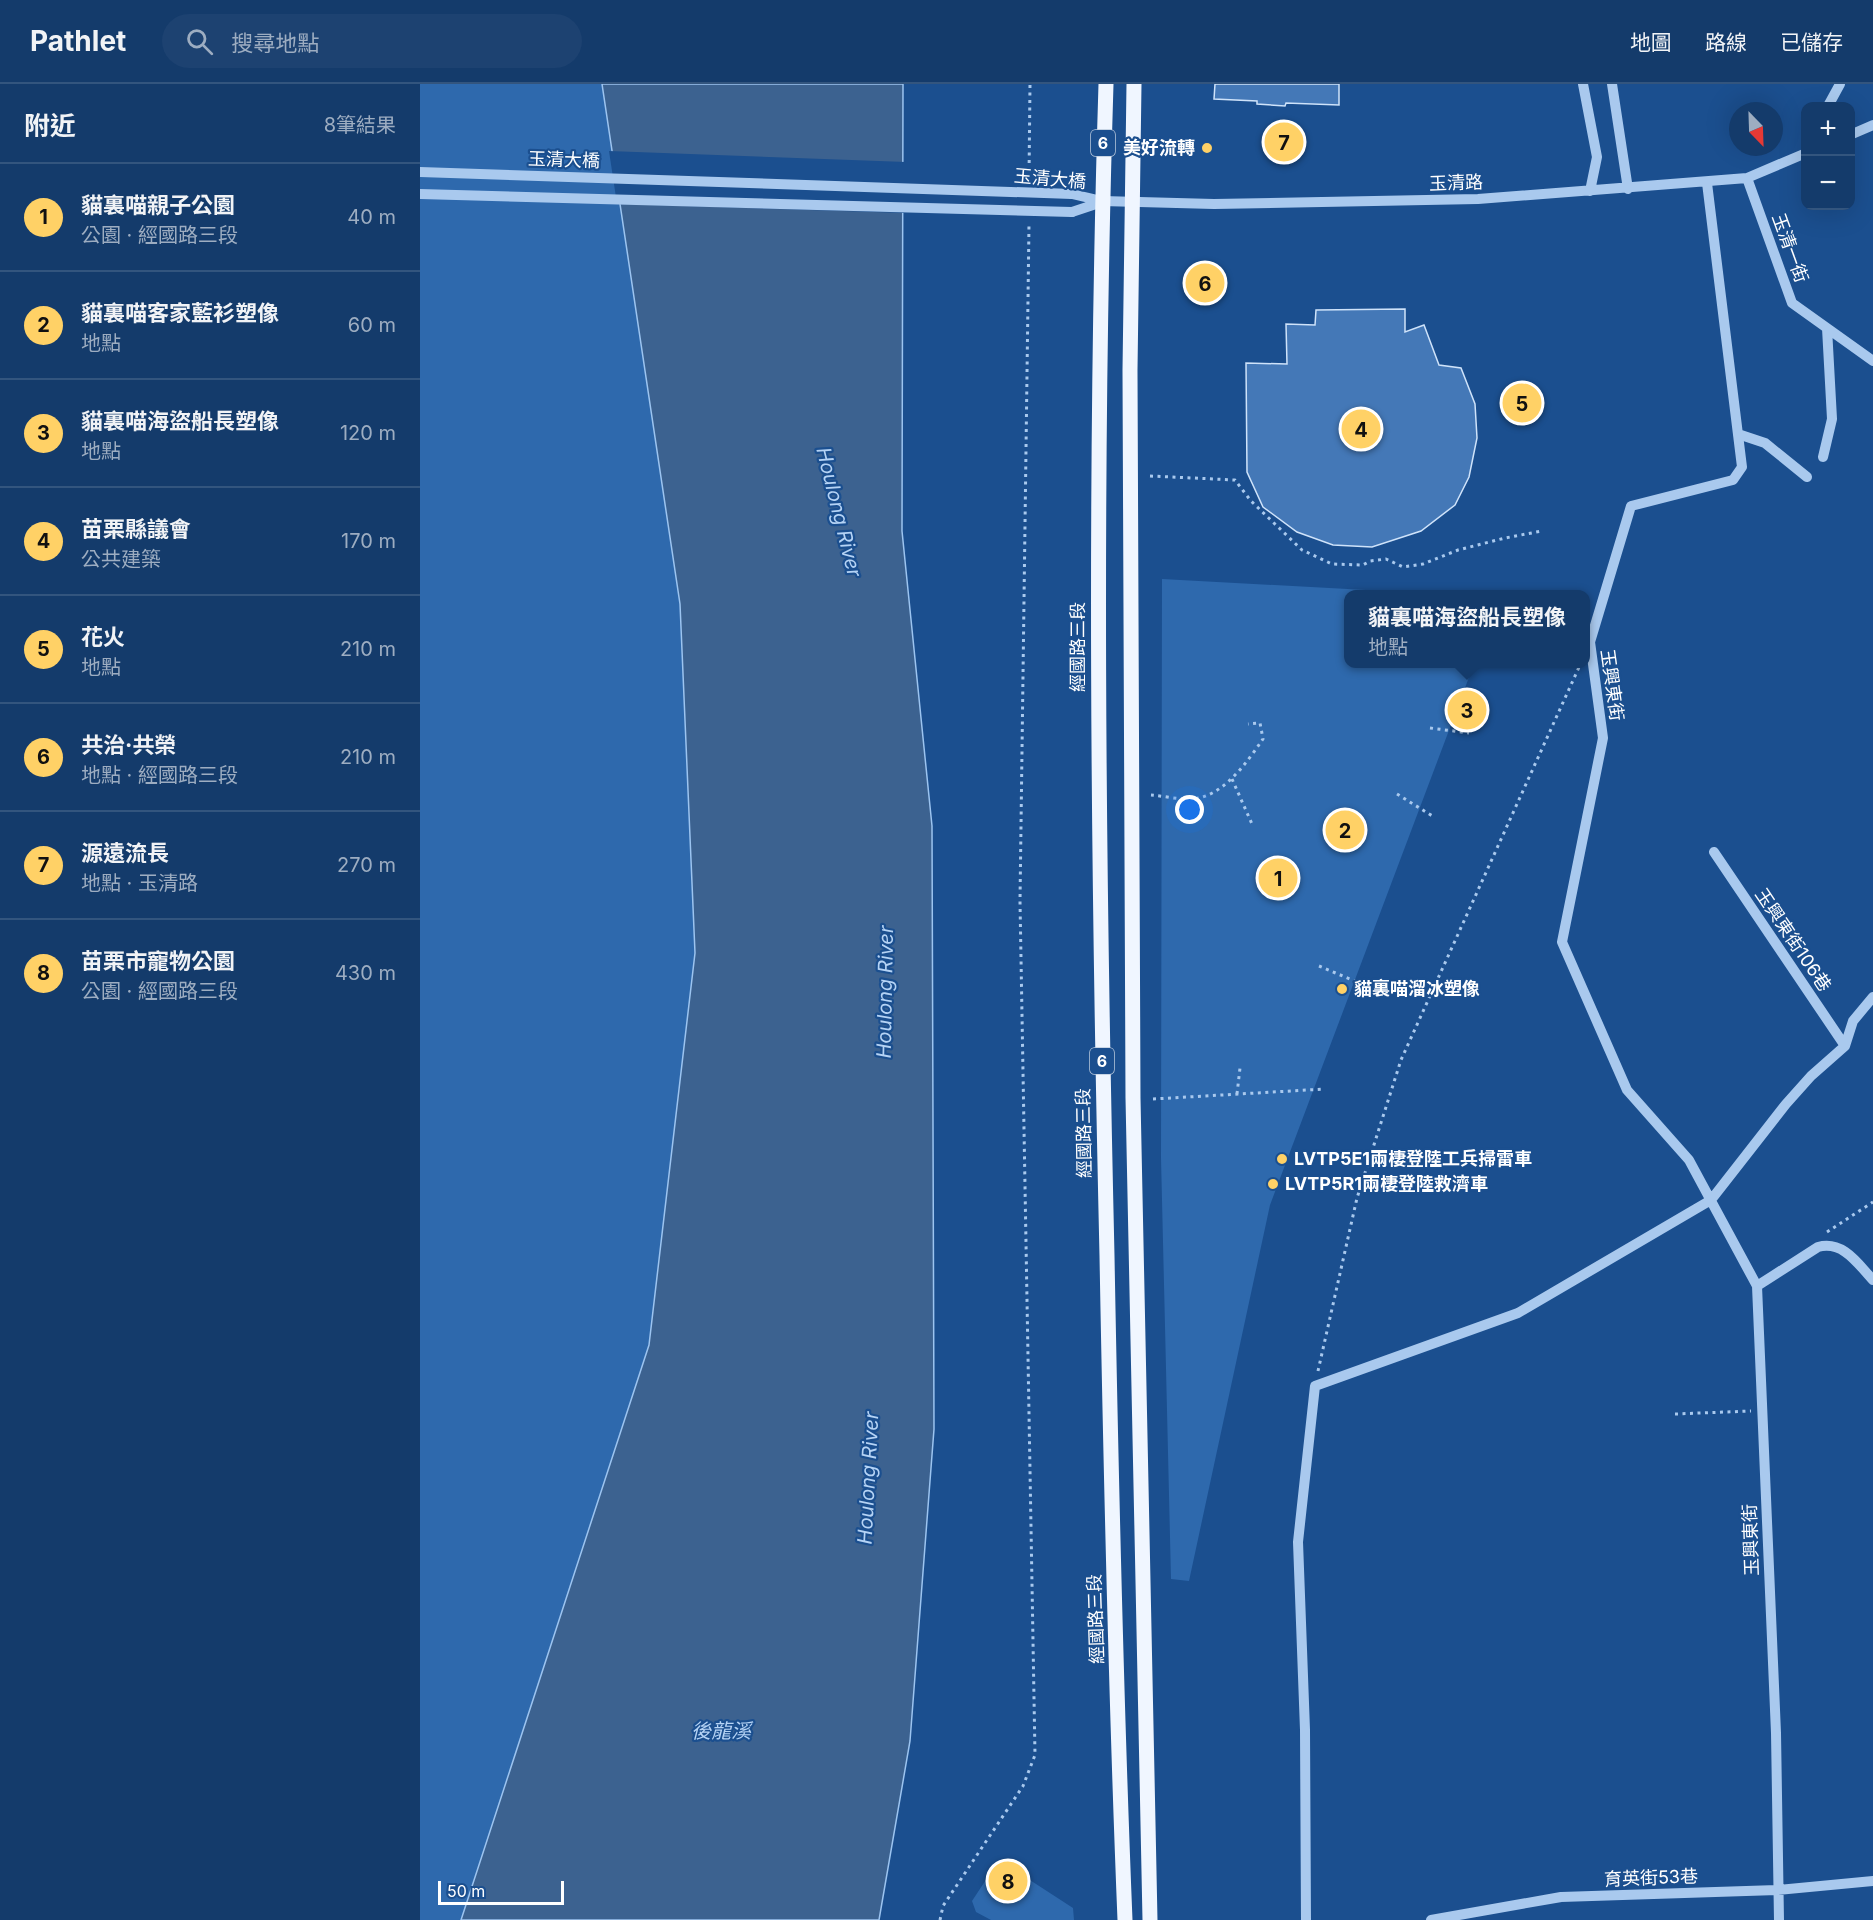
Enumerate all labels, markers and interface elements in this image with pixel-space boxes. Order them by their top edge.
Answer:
search box [162,14,582,68]
text: Pathlet [30,24,126,58]
icon: search [183,25,216,58]
text: 搜尋地點 [231,30,319,56]
text: 地圖 [1630,30,1672,55]
text: 路線 [1705,30,1747,55]
text: 已儲存 [1780,30,1843,55]
north arrow [1729,102,1783,156]
map controls [1801,102,1855,210]
button: + [1801,102,1855,156]
text: 附近 [24,110,76,141]
text: 8筆結果 [324,113,396,137]
pin: 7 [1264,120,1304,164]
road number: 6 [1091,130,1115,156]
place label: 美好流轉 [1123,137,1195,158]
marker: 美好流轉 [1200,141,1214,155]
street label: 玉清大橋 [528,148,600,171]
button: − [1801,156,1855,210]
street label: 玉清大橋 [1013,165,1087,192]
street label: 玉清路 [1429,171,1483,194]
text: 貓裏喵親子公園 [81,192,235,218]
text: 1 [39,205,48,229]
text: 40 m [347,205,396,229]
street label: 玉清一街 [1768,210,1813,285]
text: 公園 · 經國路三段 [81,223,238,247]
pin: 6 [1186,260,1224,306]
text: 貓裏喵客家藍衫塑像 [81,300,279,326]
text: 2 [37,313,50,337]
text: 60 m [348,313,396,337]
text: 地點 [81,331,121,355]
pin: 5 [1502,380,1542,426]
pin: 4 [1342,406,1380,452]
text: 貓裏喵海盜船長塑像 [81,408,279,434]
text: 3 [37,421,50,445]
text: 120 m [340,421,396,445]
text: 地點 [81,439,121,463]
water label: Houlong River [811,445,867,580]
text: 苗栗縣議會 [81,516,191,542]
text: 4 [37,529,50,553]
text: 170 m [341,529,396,553]
text: 公共建築 [81,547,161,571]
popup [1344,590,1590,668]
street label: 經國路三段 [1067,602,1088,692]
text: 貓裏喵海盜船長塑像 [1368,604,1566,630]
text: 花火 [81,624,125,650]
text: 地點 [1368,635,1408,659]
text: 5 [37,637,50,661]
text: 210 m [340,637,396,661]
street label: 玉興東街 [1597,648,1628,722]
text: 地點 [81,655,121,679]
pin: 3 [1448,688,1486,732]
text: 共治‧共榮 [81,732,176,758]
text: 6 [37,745,50,769]
text: 210 m [340,745,396,769]
text: 地點 · 經國路三段 [81,763,238,787]
your location [1175,795,1204,824]
pin: 2 [1326,808,1364,852]
text: 源遠流長 [81,840,169,866]
text: 7 [38,853,49,877]
text: 270 m [337,853,396,877]
pin: 1 [1258,856,1298,900]
text: 地點 · 玉清路 [81,871,198,895]
street label: 玉興東街106巷 [1751,884,1836,995]
water label: Houlong River [872,925,898,1059]
text: 苗栗市寵物公園 [81,948,235,974]
text: 8 [37,961,50,985]
text: 430 m [335,961,396,985]
place label: 貓裏喵溜冰塑像 [1354,978,1480,999]
text: 公園 · 經國路三段 [81,979,238,1003]
marker: 貓裏喵溜冰塑像 [1335,982,1349,996]
road number: 6 [1090,1048,1114,1074]
street label: 經國路三段 [1072,1088,1095,1178]
place label: LVTP5E1兩棲登陸工兵掃雷車 [1294,1148,1532,1169]
marker: LVTP5E1兩棲登陸工兵掃雷車 [1275,1152,1289,1166]
place label: LVTP5R1兩棲登陸救濟車 [1285,1173,1488,1194]
marker: LVTP5R1兩棲登陸救濟車 [1266,1177,1280,1191]
water label: Houlong River [853,1411,883,1545]
street label: 玉興東街 [1739,1504,1762,1576]
street label: 經國路三段 [1083,1574,1108,1664]
water label: 後龍溪 [691,1719,754,1743]
pin: 8 [988,1858,1028,1904]
street label: 育英街53巷 [1604,1865,1698,1890]
scale bar [438,1878,564,1906]
text: 50 m [447,1881,485,1901]

